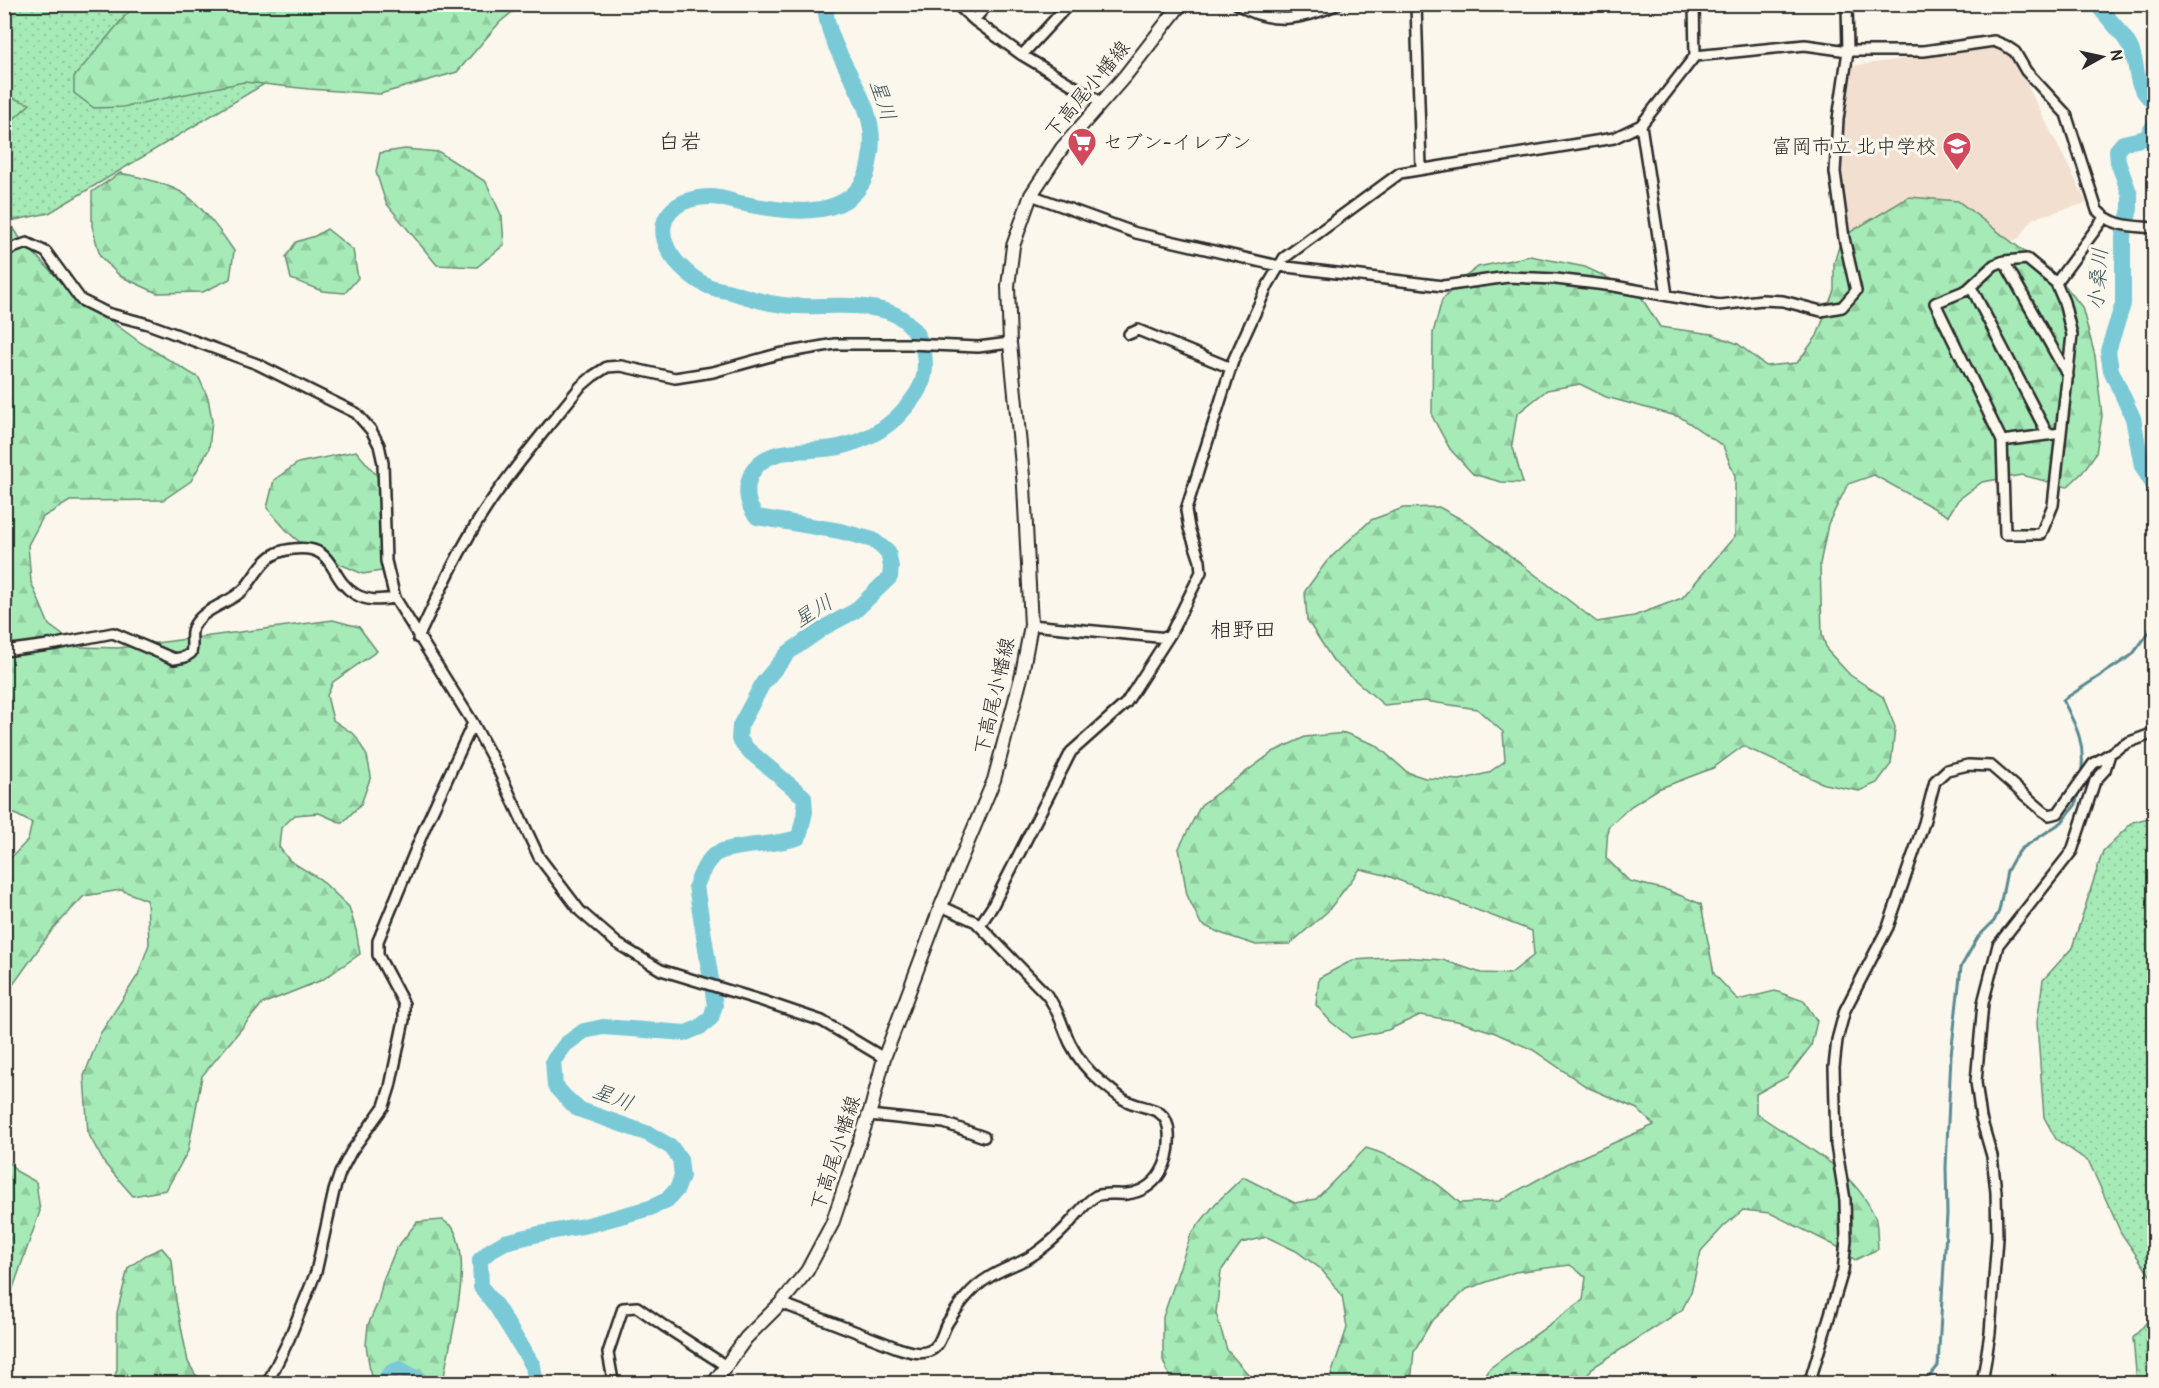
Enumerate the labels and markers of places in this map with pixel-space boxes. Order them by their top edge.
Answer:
supermarket icon: セブン-イレブン [1066,126,1098,168]
place label: セブン-イレブン [1103,130,1252,155]
school or university icon: 富岡市立 北中学校 [1941,130,1973,172]
place label: 富岡市立 北中学校 [1772,134,1936,159]

